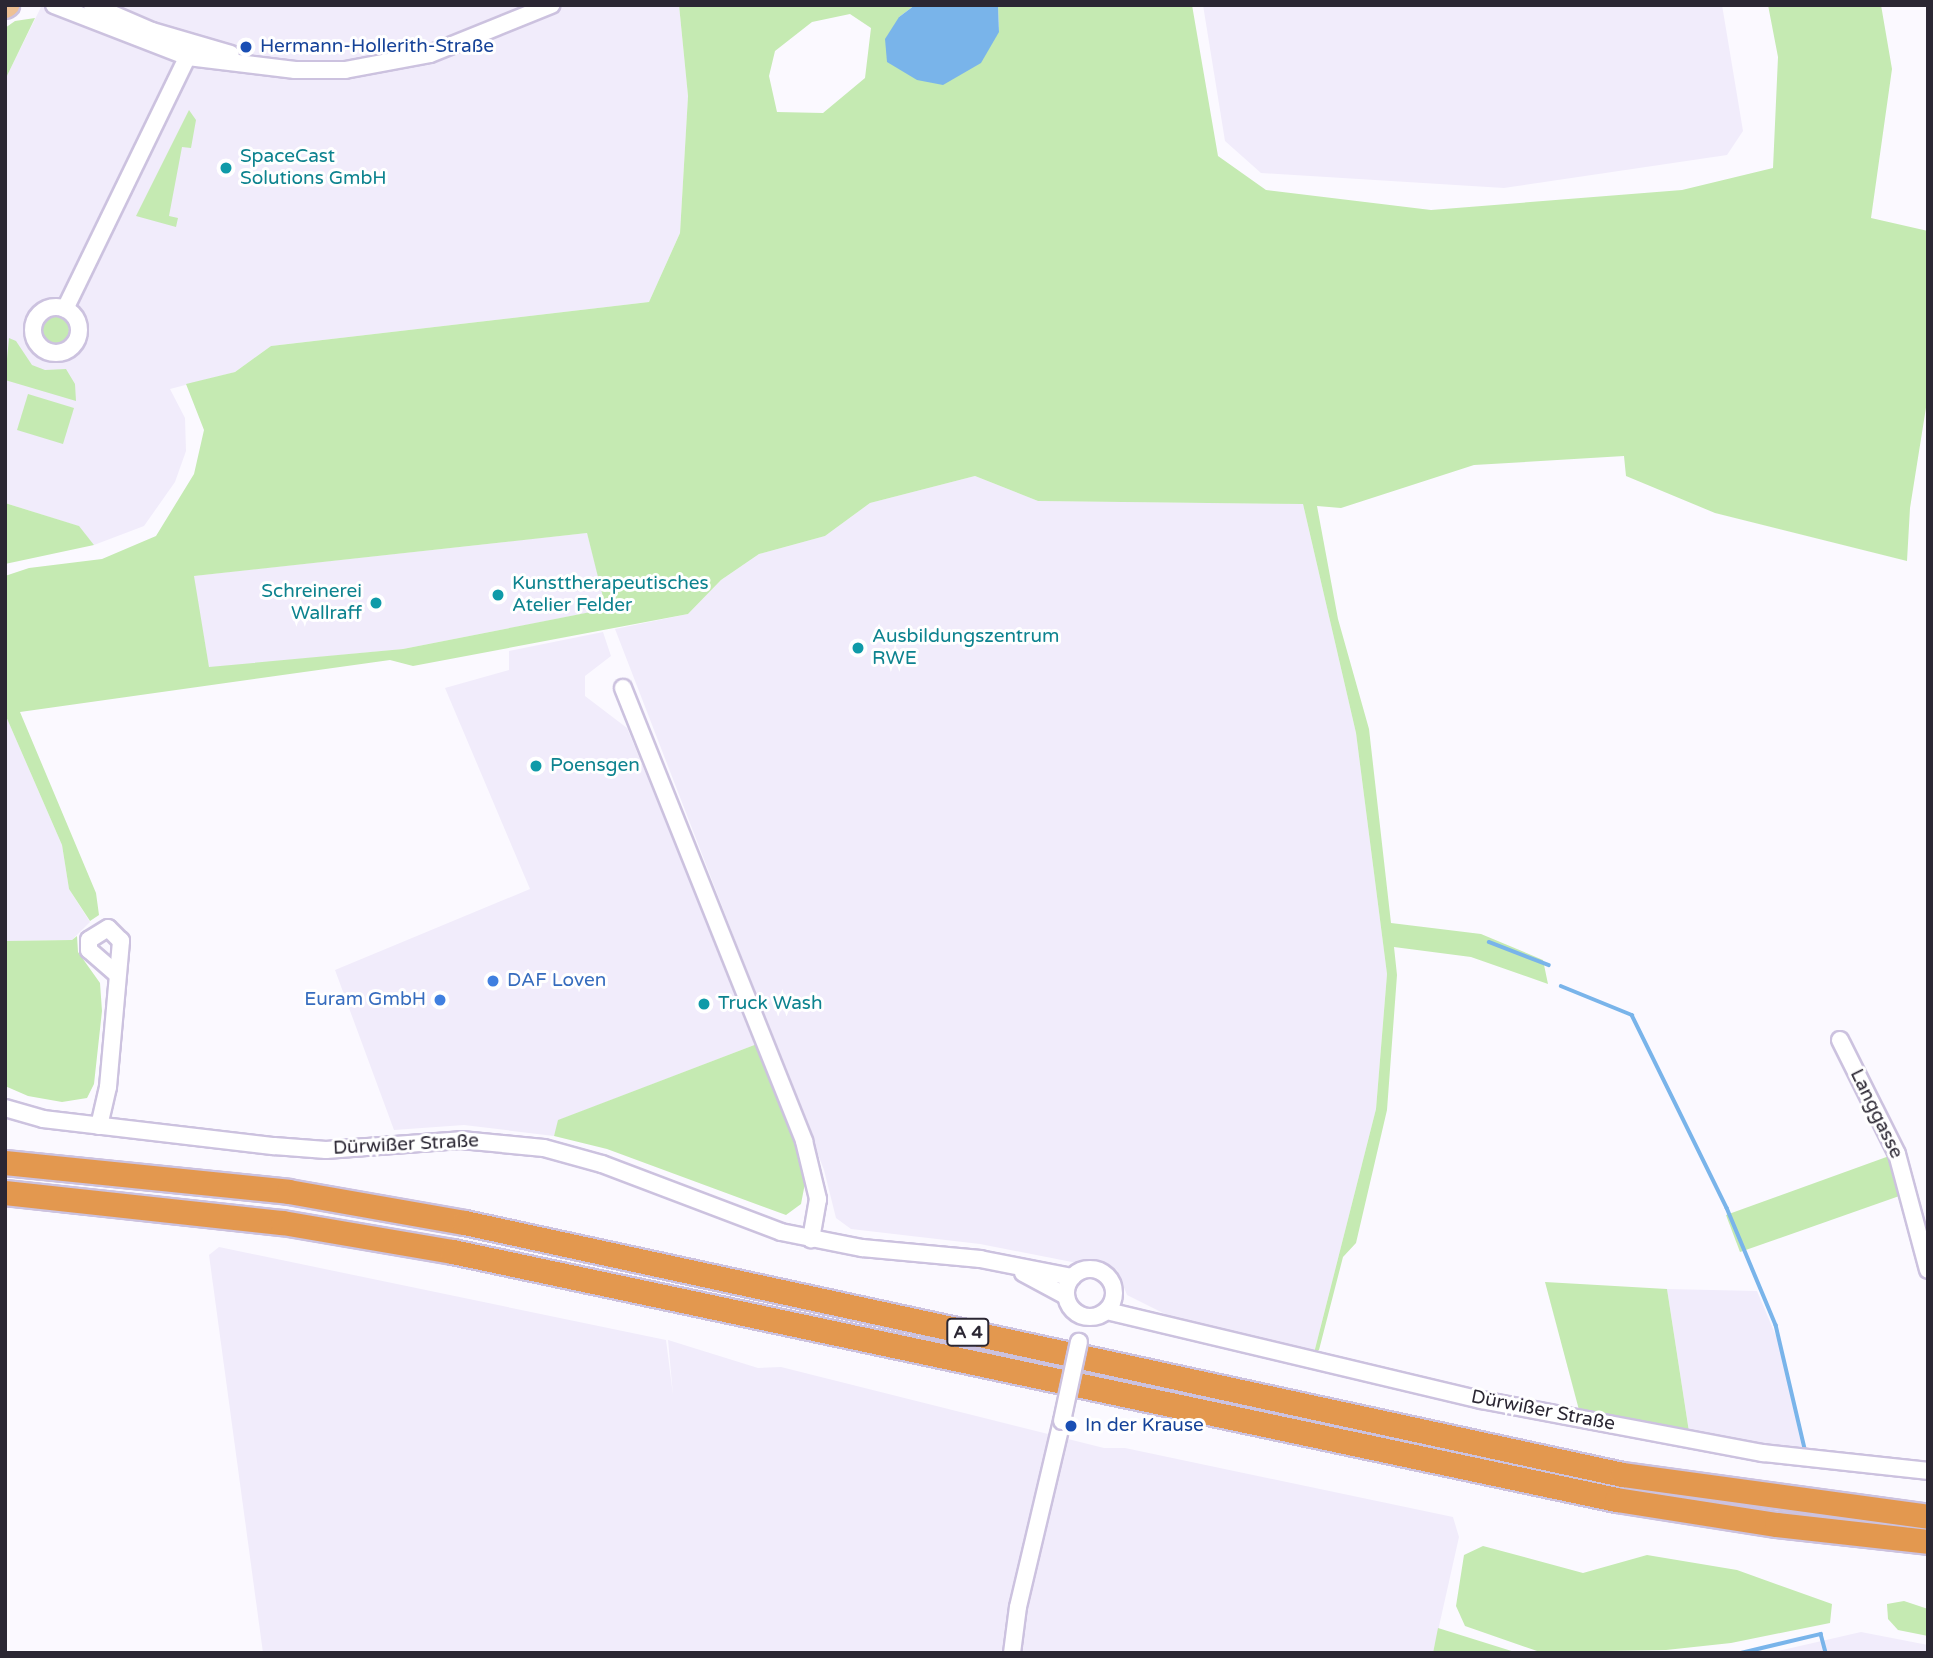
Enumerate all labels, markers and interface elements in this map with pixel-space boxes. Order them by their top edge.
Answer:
place label: Hermann-Hollerith-Straße [260,36,494,58]
marker: Hermann-Hollerith-Straße [238,39,254,55]
place label: SpaceCast Solutions GmbH [240,146,387,190]
marker: SpaceCast Solutions GmbH [218,160,234,176]
place label: Kunsttherapeutisches Atelier Felder [512,573,709,617]
place label: Schreinerei Wallraff [261,581,362,625]
marker: Kunsttherapeutisches Atelier Felder [490,587,506,603]
marker: Schreinerei Wallraff [368,595,384,611]
place label: Ausbildungszentrum RWE [872,626,1059,670]
marker: Ausbildungszentrum RWE [850,640,866,656]
place label: Poensgen [550,755,640,777]
marker: Poensgen [528,758,544,774]
place label: DAF Loven [507,970,606,992]
marker: DAF Loven [485,973,501,989]
place label: Euram GmbH [304,989,426,1011]
marker: Euram GmbH [432,992,448,1008]
place label: Truck Wash [718,993,823,1015]
marker: Truck Wash [696,996,712,1012]
street label: Langgasse [1845,1065,1907,1163]
street label: Dürwißer Straße [332,1130,480,1160]
road number: A 4 [945,1317,991,1346]
street label: Dürwißer Straße [1469,1386,1617,1436]
place label: In der Krause [1085,1415,1204,1437]
marker: In der Krause [1063,1418,1079,1434]

